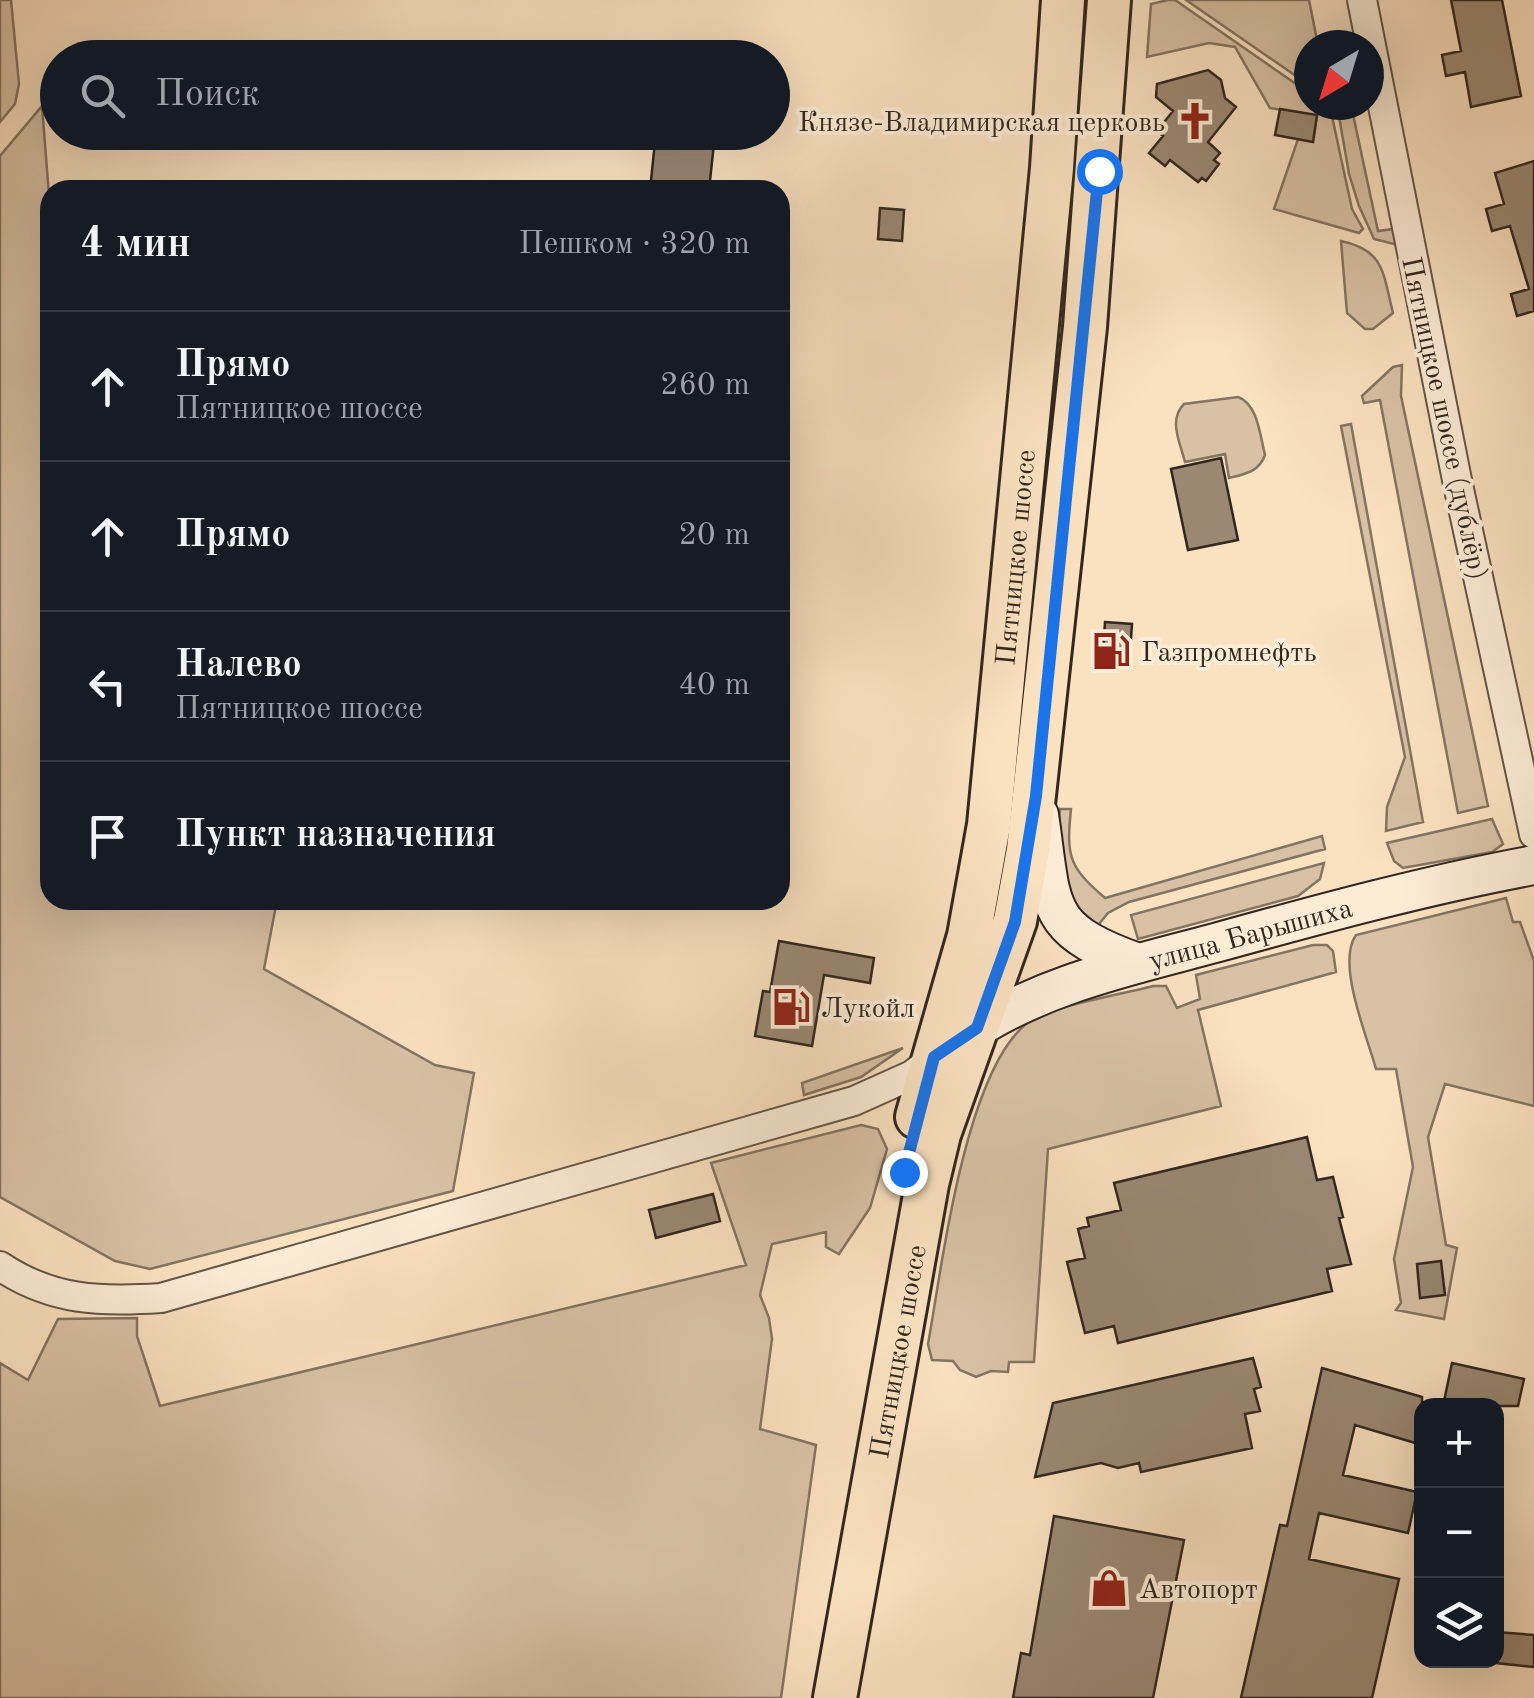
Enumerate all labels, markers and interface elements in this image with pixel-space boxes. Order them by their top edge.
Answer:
north arrow [1294,30,1384,120]
search box [40,40,790,150]
icon: search [75,68,130,123]
text: Поиск [155,76,260,114]
church icon: Князе-Владимирская церковь [1174,100,1216,142]
place label: Князе-Владимирская церковь [798,110,1165,138]
route start [1077,149,1123,195]
text: 4 мин [80,224,191,266]
text: Пешком · 320 m [518,229,750,261]
street label: Пятницкое шоссе (дублёр) [1395,255,1491,583]
text: Прямо [175,347,290,385]
icon: ahead [80,359,135,414]
text: 260 m [660,370,750,402]
text: Пятницкое шоссе [175,394,423,426]
street label: Пятницкое шоссе [993,448,1042,667]
icon: ahead [80,509,135,564]
text: Прямо [175,517,290,555]
text: 20 m [679,520,750,552]
fuel station icon: Газпромнефть [1090,630,1132,672]
place label: Газпромнефть [1141,640,1317,668]
text: Налево [175,647,302,685]
icon: left [80,659,135,714]
text: 40 m [679,670,750,702]
text: Пятницкое шоссе [175,694,423,726]
icon: arrive [80,809,135,864]
text: Пункт назначения [175,817,496,855]
street label: улица Барышиха [1146,895,1356,977]
fuel station icon: Лукойл [770,986,812,1028]
place label: Лукойл [821,996,915,1024]
route end [882,1150,928,1196]
street label: Пятницкое шоссе [867,1243,933,1461]
map controls [1414,1398,1504,1668]
button: + [1414,1398,1504,1488]
button: − [1414,1488,1504,1578]
shop icon: Автопорт [1088,1567,1130,1609]
place label: Автопорт [1139,1577,1258,1605]
button: layers [1414,1578,1504,1668]

